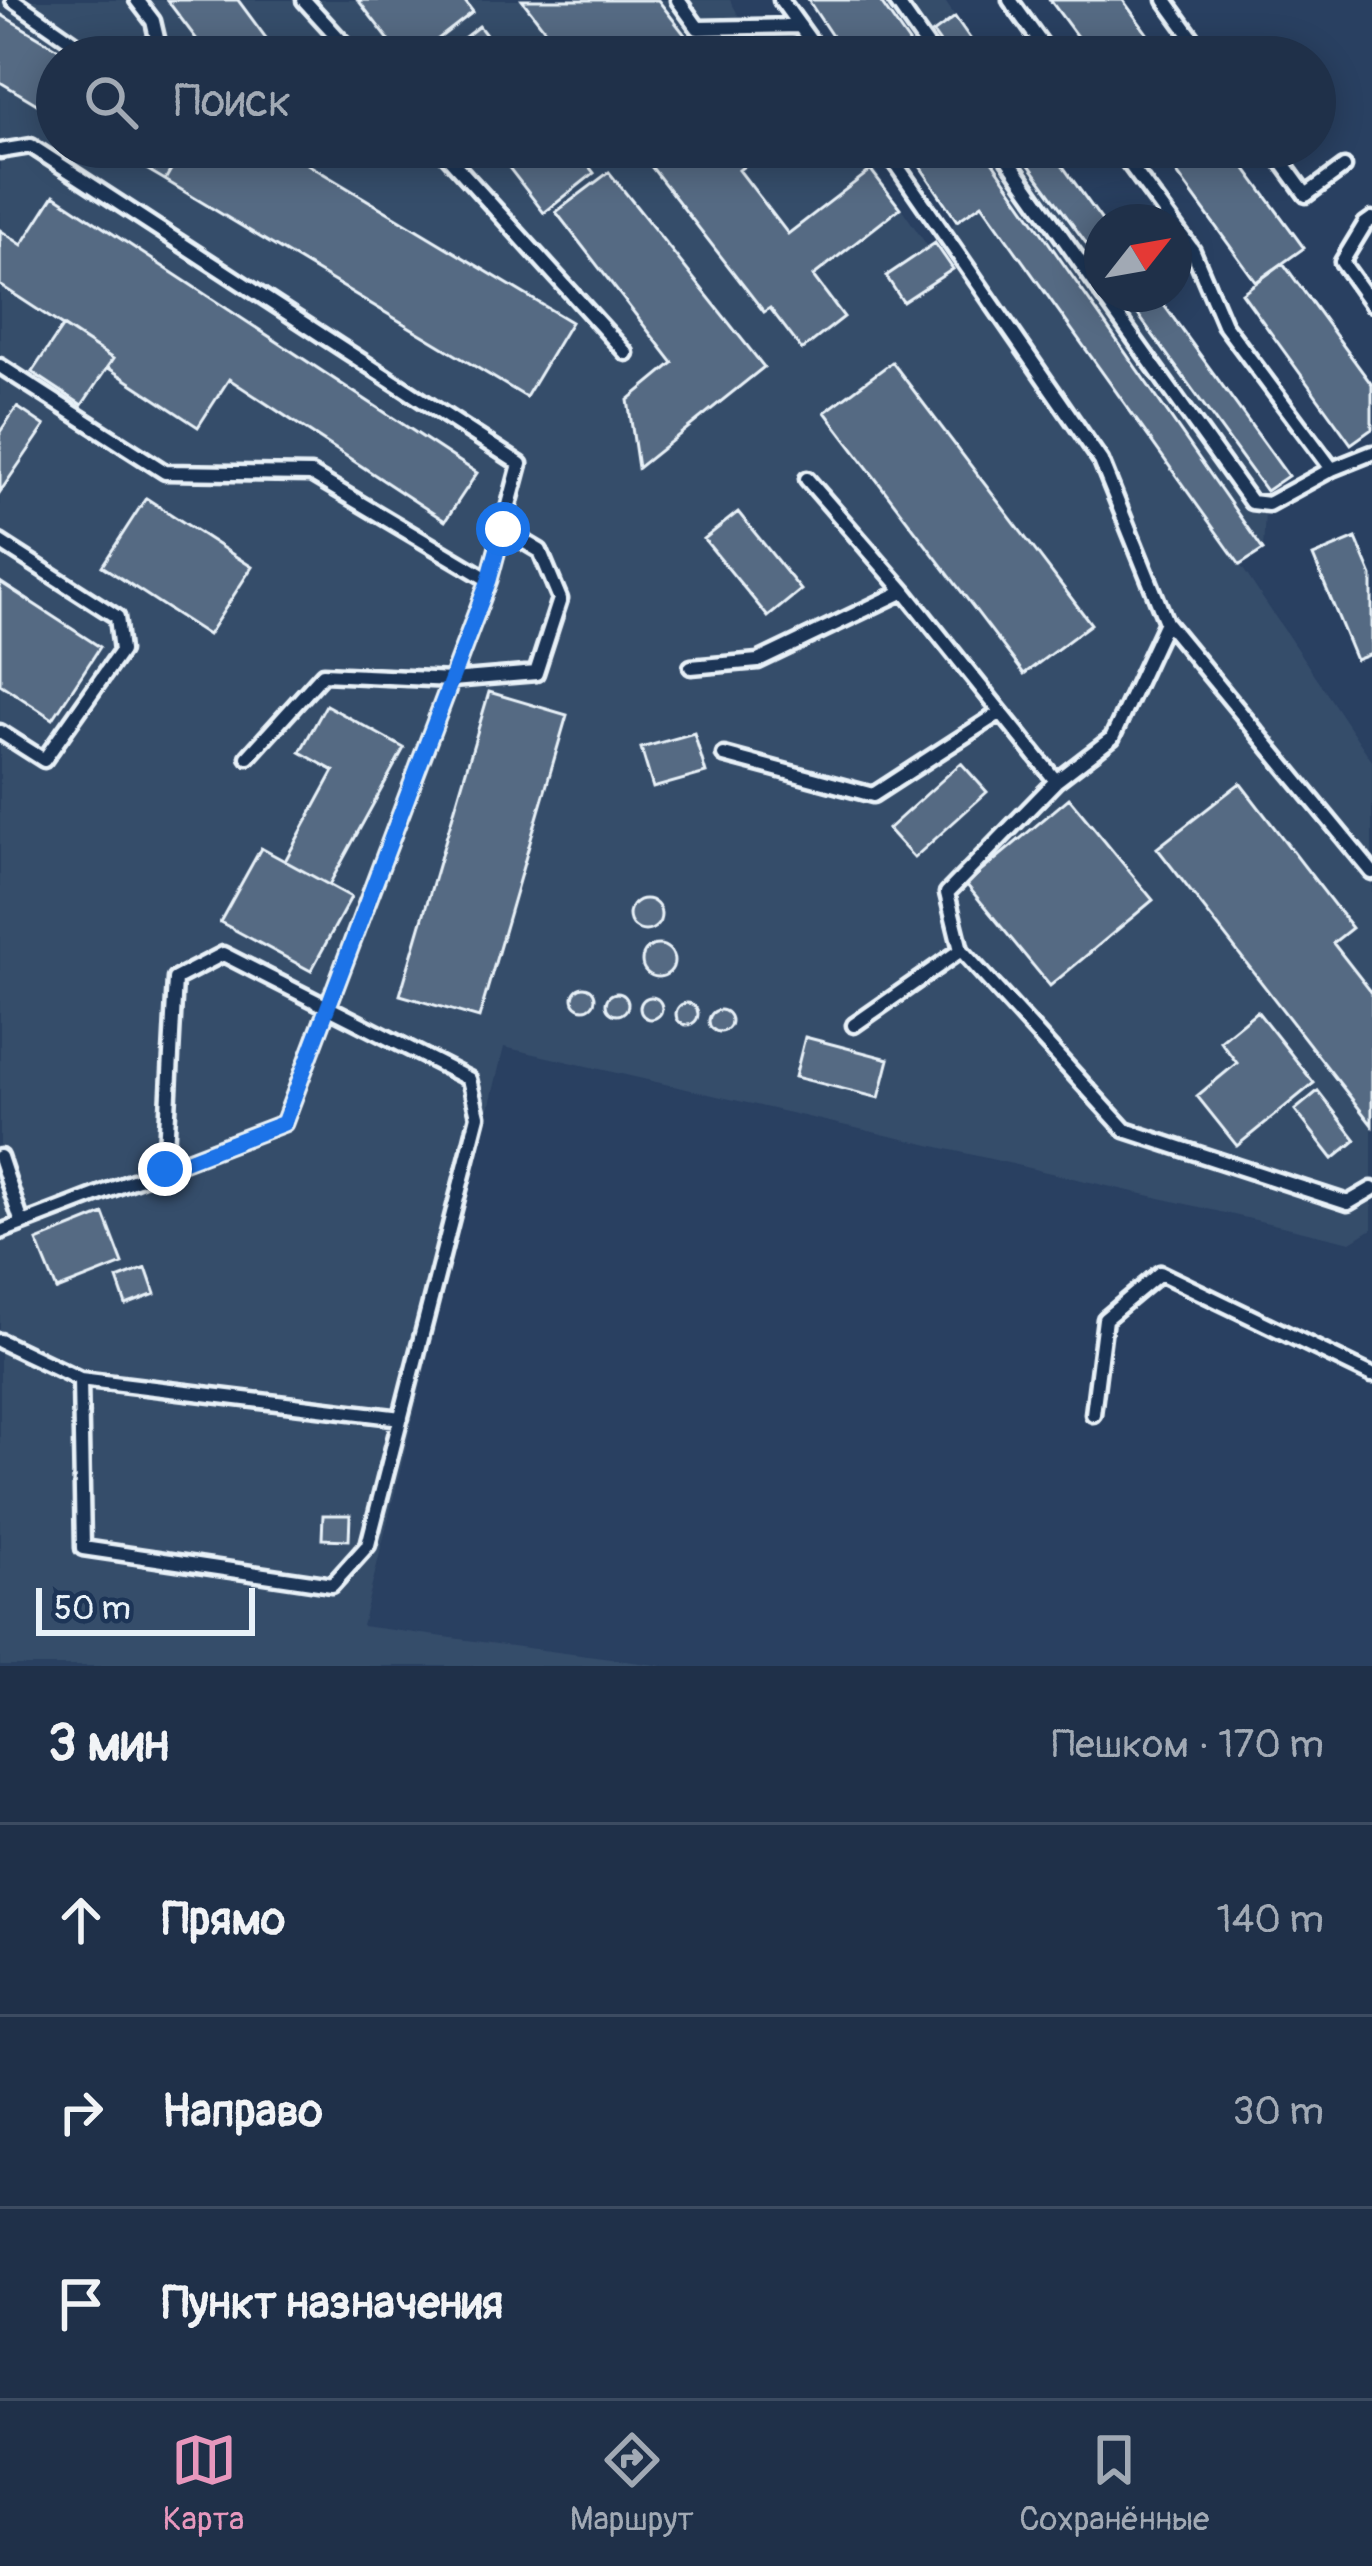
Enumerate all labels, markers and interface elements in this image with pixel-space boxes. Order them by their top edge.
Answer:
search box [36,36,1336,168]
icon: search [78,69,144,135]
text: Поиск [174,74,291,130]
north arrow [1084,204,1192,312]
route start [476,502,530,556]
route end [138,1142,192,1196]
scale bar [36,1582,255,1635]
text: 50 m [54,1588,131,1629]
text: 3 мин [48,1712,169,1776]
text: Пешком · 170 m [1052,1720,1324,1769]
icon: ahead [48,1887,114,1953]
text: Прямо [162,1892,285,1948]
text: 140 m [1216,1895,1324,1944]
icon: right [48,2079,114,2145]
text: Направо [162,2084,323,2140]
text: 30 m [1233,2087,1324,2136]
icon: arrive [48,2271,114,2337]
text: Пункт назначения [162,2276,503,2332]
tab: Карта [163,2427,244,2540]
tab: Маршрут [570,2427,694,2540]
tab: Сохранённые [1019,2427,1209,2540]

